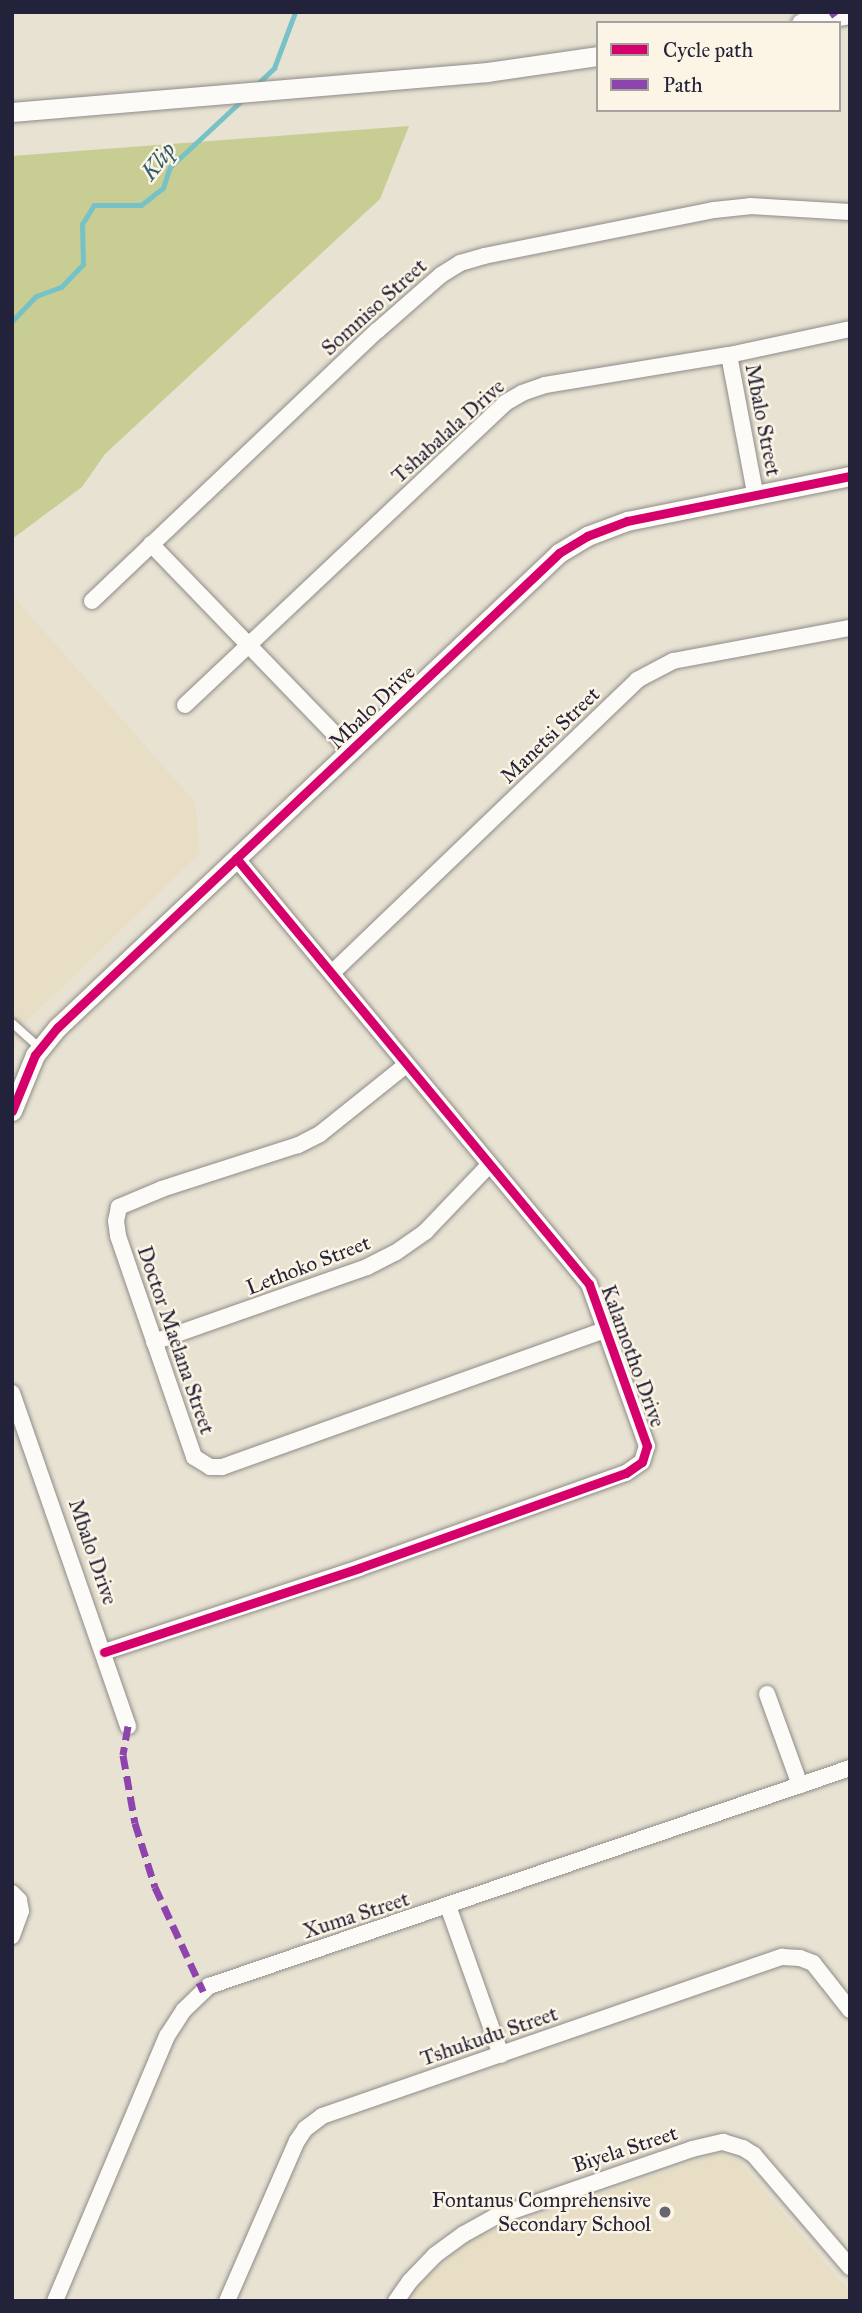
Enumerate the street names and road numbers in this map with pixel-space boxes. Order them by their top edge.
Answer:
street label: Somniso Street [316,253,432,361]
street label: Mbalo Street [740,362,786,478]
street label: Tshabalala Drive [386,374,510,488]
street label: Mbalo Drive [324,660,420,754]
street label: Manetsi Street [495,681,605,789]
street label: Lethoko Street [242,1230,374,1300]
street label: Doctor Maelana Street [132,1243,220,1437]
street label: Kalamotho Drive [596,1281,670,1431]
street label: Mbalo Drive [63,1496,123,1608]
street label: Xuma Street [300,1886,412,1944]
street label: Tshukudu Street [417,2001,561,2071]
street label: Biyela Street [569,2120,681,2178]

